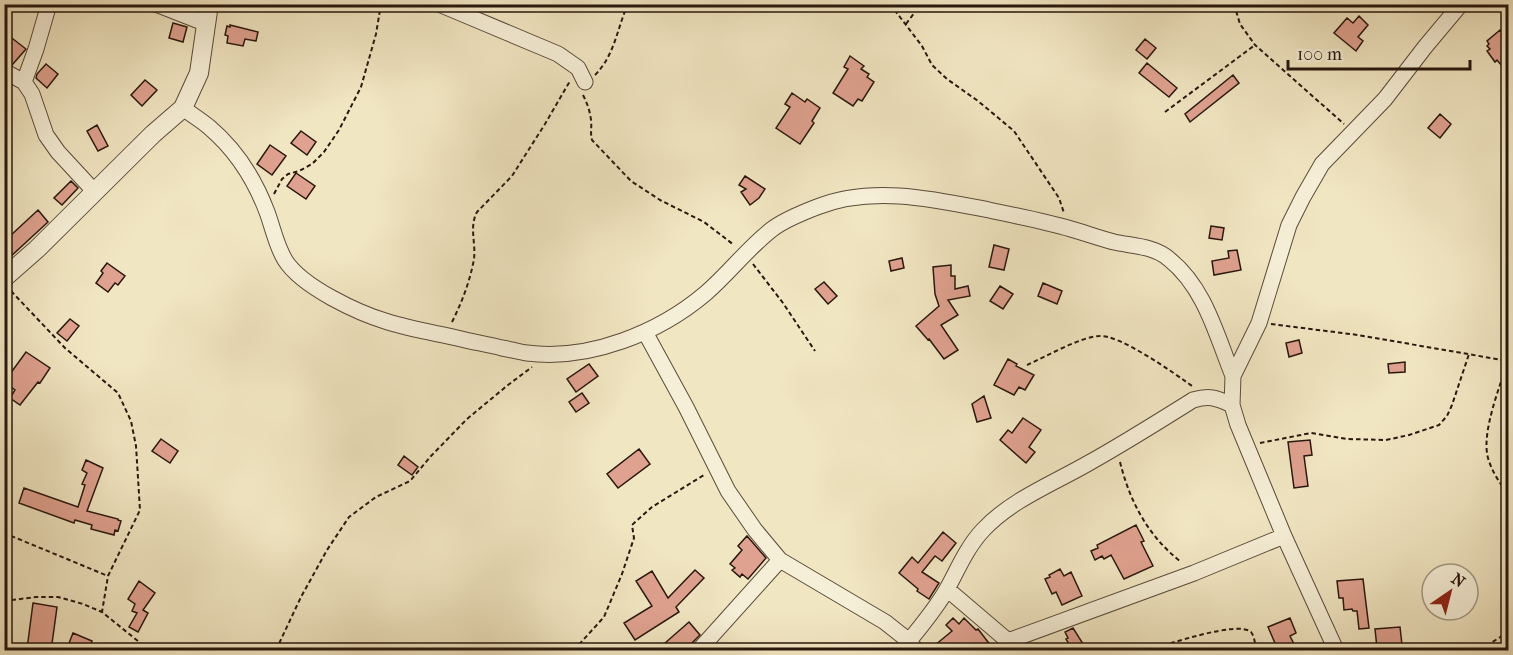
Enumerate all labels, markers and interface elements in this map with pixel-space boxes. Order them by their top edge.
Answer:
scale bar [1288,33,1470,71]
text: 100 m [1297,44,1342,65]
north arrow [1420,562,1480,622]
text: N [1448,569,1469,592]

